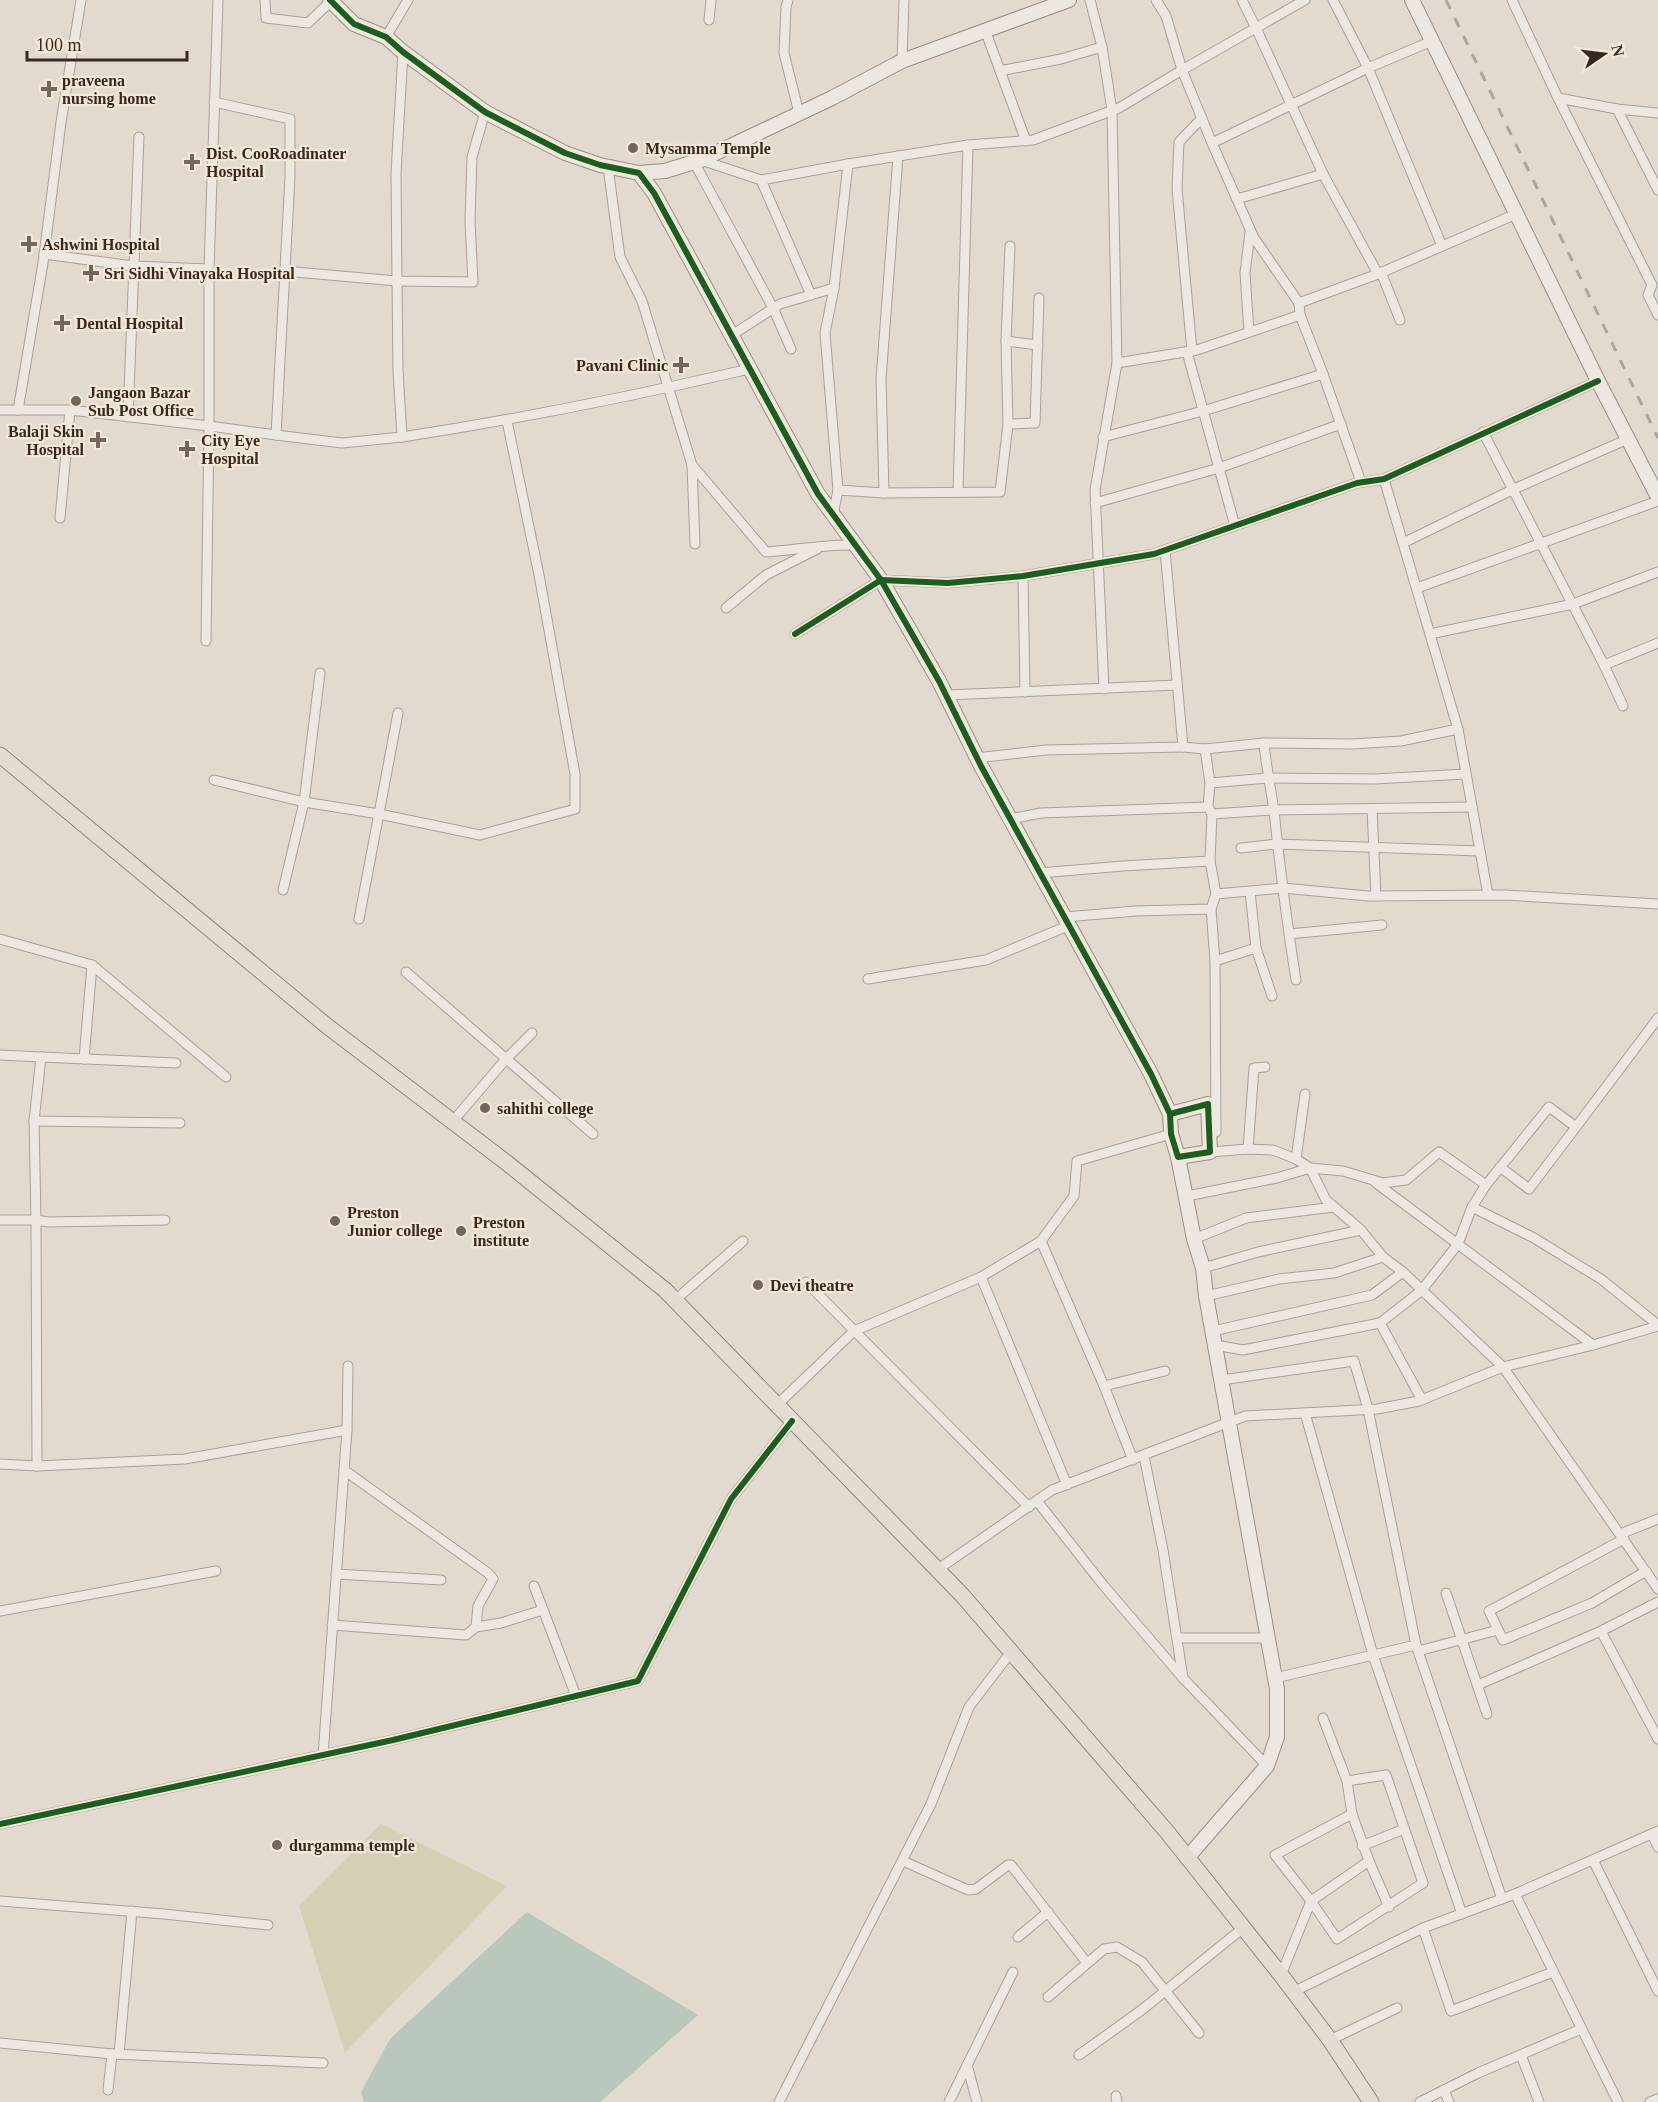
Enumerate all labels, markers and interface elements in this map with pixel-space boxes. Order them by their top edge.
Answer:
scale bar [27,24,188,62]
north arrow [1574,24,1634,84]
text: 100 m [36,35,82,55]
text: N [1608,43,1628,59]
place label: praveena nursing home [62,72,156,108]
marker: praveena nursing home [40,80,58,98]
place label: Mysamma Temple [645,140,771,158]
marker: Mysamma Temple [626,141,640,155]
place label: Dist. CooRoadinater Hospital [206,145,346,181]
marker: Dist. CooRoadinater Hospital [183,153,201,171]
marker: Ashwini Hospital [20,235,38,253]
place label: Ashwini Hospital [42,236,160,254]
marker: Sri Sidhi Vinayaka Hospital [82,264,100,282]
place label: Sri Sidhi Vinayaka Hospital [104,265,295,283]
marker: Dental Hospital [53,314,71,332]
place label: Dental Hospital [76,315,184,333]
marker: Pavani Clinic [672,356,690,374]
place label: Pavani Clinic [576,357,668,374]
place label: Jangaon Bazar Sub Post Office [88,384,194,419]
marker: Jangaon Bazar Sub Post Office [69,394,83,408]
place label: Balaji Skin Hospital [8,423,85,459]
marker: Balaji Skin Hospital [89,431,107,449]
place label: City Eye Hospital [201,432,260,468]
marker: City Eye Hospital [178,440,196,458]
place label: sahithi college [497,1100,593,1118]
marker: sahithi college [478,1101,492,1115]
place label: Preston Junior college [347,1204,442,1240]
marker: Preston Junior college [328,1214,342,1228]
place label: Preston institute [473,1214,529,1249]
marker: Preston institute [454,1224,468,1238]
place label: Devi theatre [770,1277,854,1294]
marker: Devi theatre [751,1278,765,1292]
place label: durgamma temple [289,1837,415,1855]
marker: durgamma temple [270,1838,284,1852]

